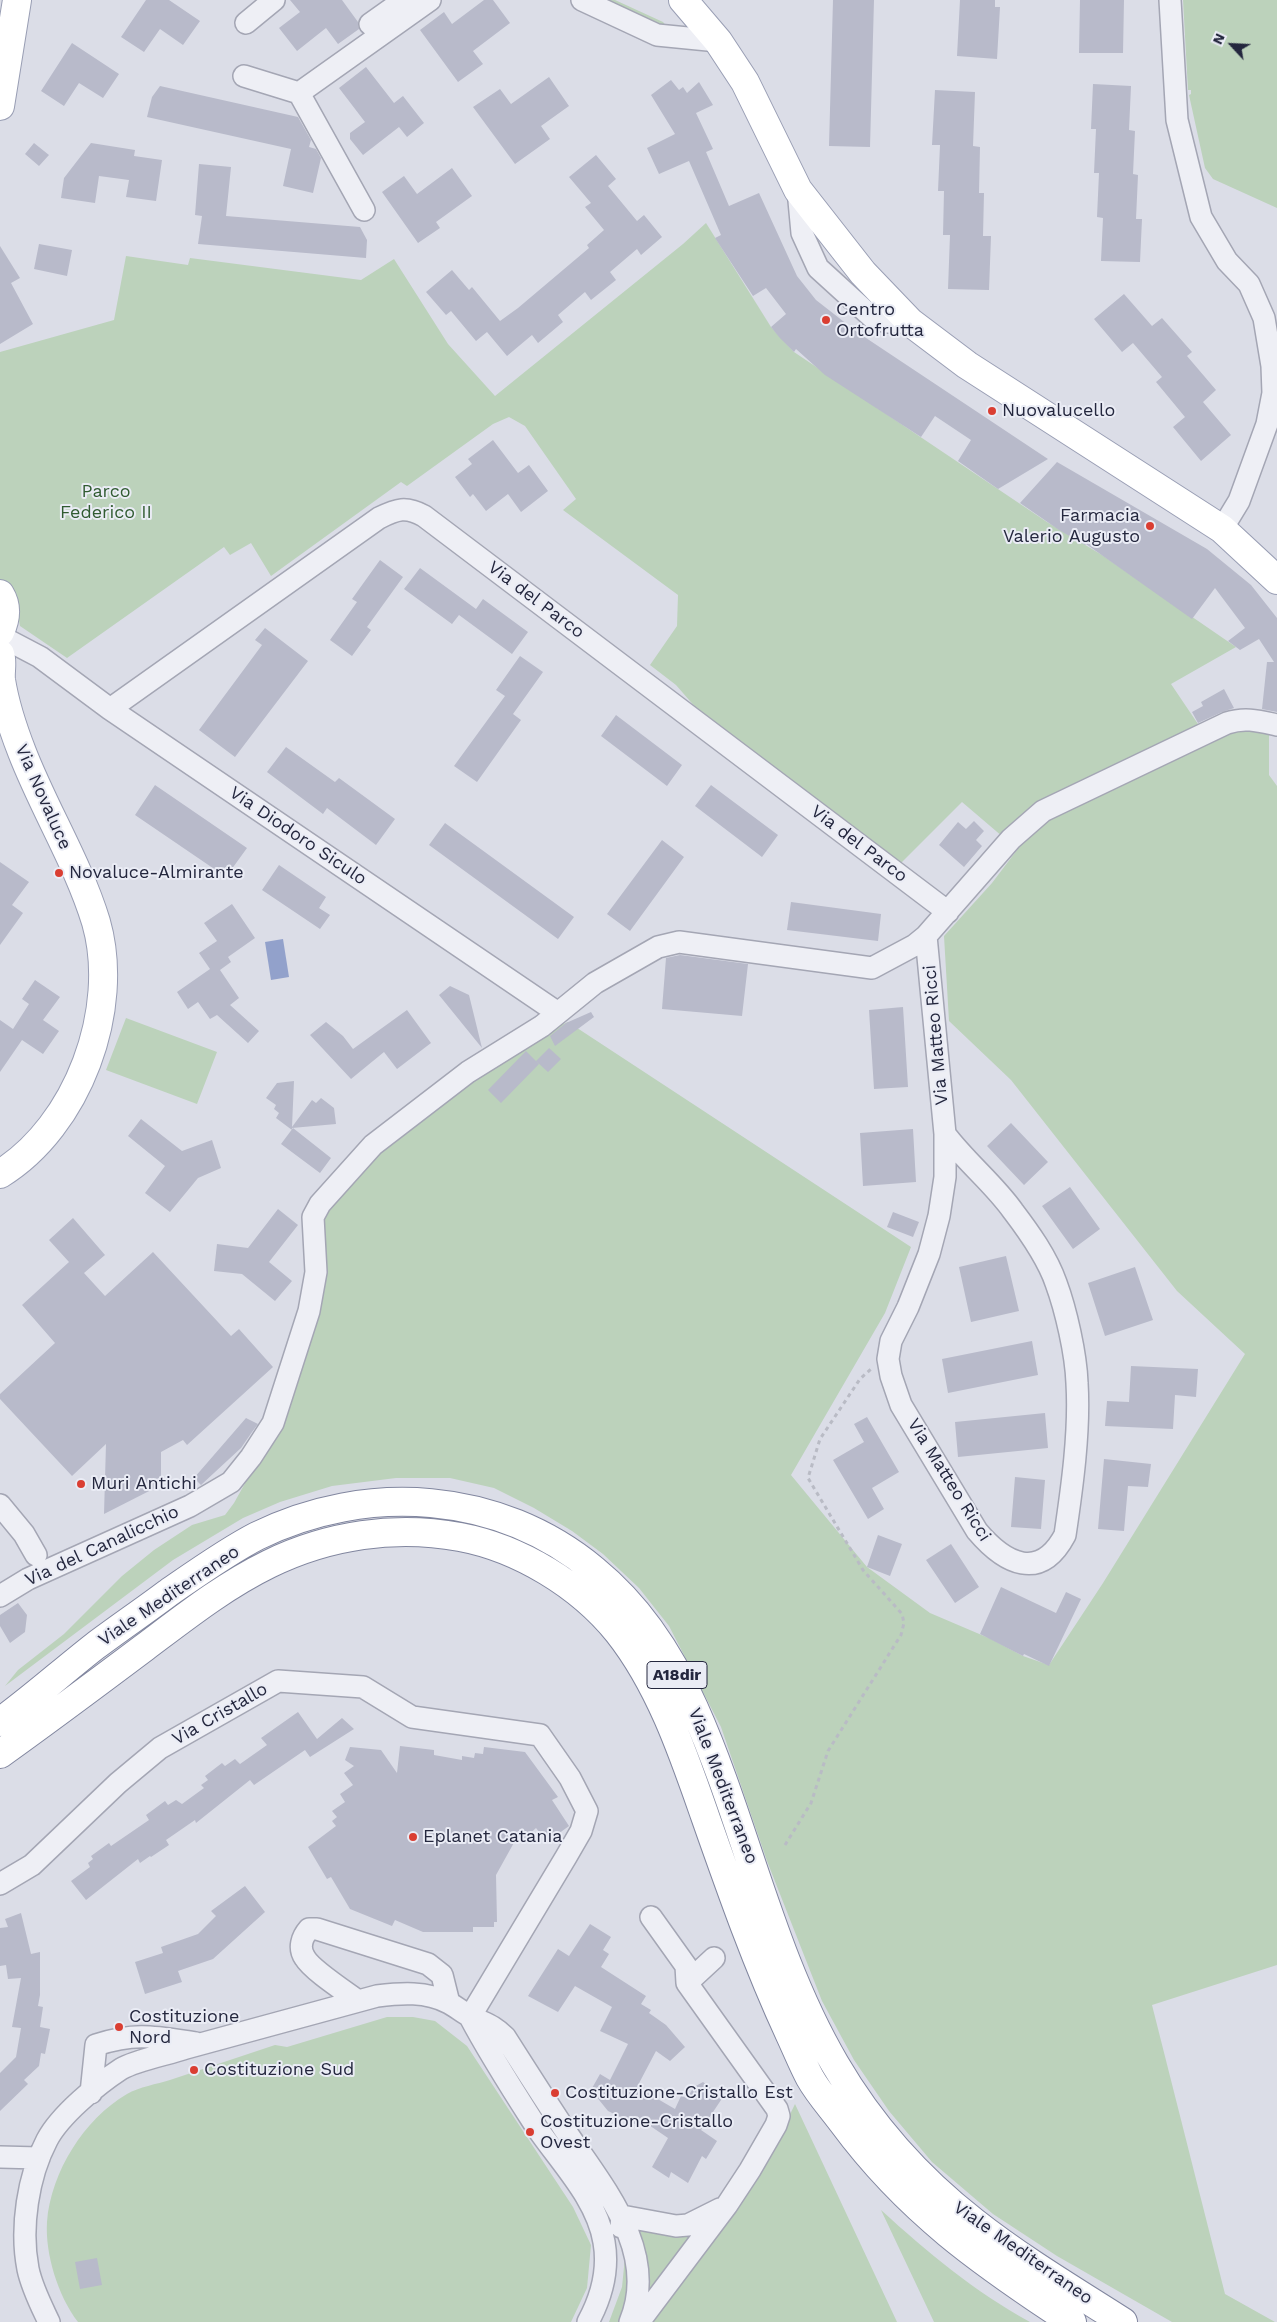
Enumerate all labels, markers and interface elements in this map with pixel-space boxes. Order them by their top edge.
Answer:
north arrow [1207,20,1257,70]
text: N [1209,31,1228,47]
place label: Centro Ortofrutta [836,299,924,342]
marker: Centro Ortofrutta [820,314,832,326]
place label: Nuovalucello [1002,400,1115,422]
marker: Nuovalucello [986,405,998,417]
park label: Parco Federico II [60,481,152,524]
place label: Farmacia Valerio Augusto [1003,505,1140,548]
marker: Farmacia Valerio Augusto [1144,520,1156,532]
street label: Via del Parco [483,557,589,643]
street label: Via Novaluce [10,741,76,853]
street label: Via Diodoro Siculo [225,782,371,890]
street label: Via del Parco [806,801,912,887]
place label: Novaluce-Almirante [69,862,244,884]
marker: Novaluce-Almirante [53,867,65,879]
street label: Via Matteo Ricci [919,964,953,1106]
street label: Via Matteo Ricci [903,1415,995,1545]
place label: Muri Antichi [91,1473,197,1495]
marker: Muri Antichi [75,1478,87,1490]
street label: Via del Canalicchio [22,1501,182,1591]
street label: Viale Mediterraneo [94,1541,244,1651]
road number: A18dir [647,1662,707,1688]
street label: Via Cristallo [169,1678,271,1750]
street label: Viale Mediterraneo [683,1705,763,1867]
place label: Eplanet Catania [423,1826,562,1848]
marker: Eplanet Catania [407,1831,419,1843]
place label: Costituzione Nord [129,2006,239,2048]
marker: Costituzione Nord [113,2021,125,2033]
place label: Costituzione Sud [204,2059,354,2081]
marker: Costituzione Sud [188,2064,200,2076]
place label: Costituzione-Cristallo Est [565,2082,793,2104]
marker: Costituzione-Cristallo Est [549,2087,561,2099]
place label: Costituzione-Cristallo Ovest [540,2111,733,2154]
marker: Costituzione-Cristallo Ovest [524,2126,536,2138]
street label: Viale Mediterraneo [949,2197,1097,2309]

